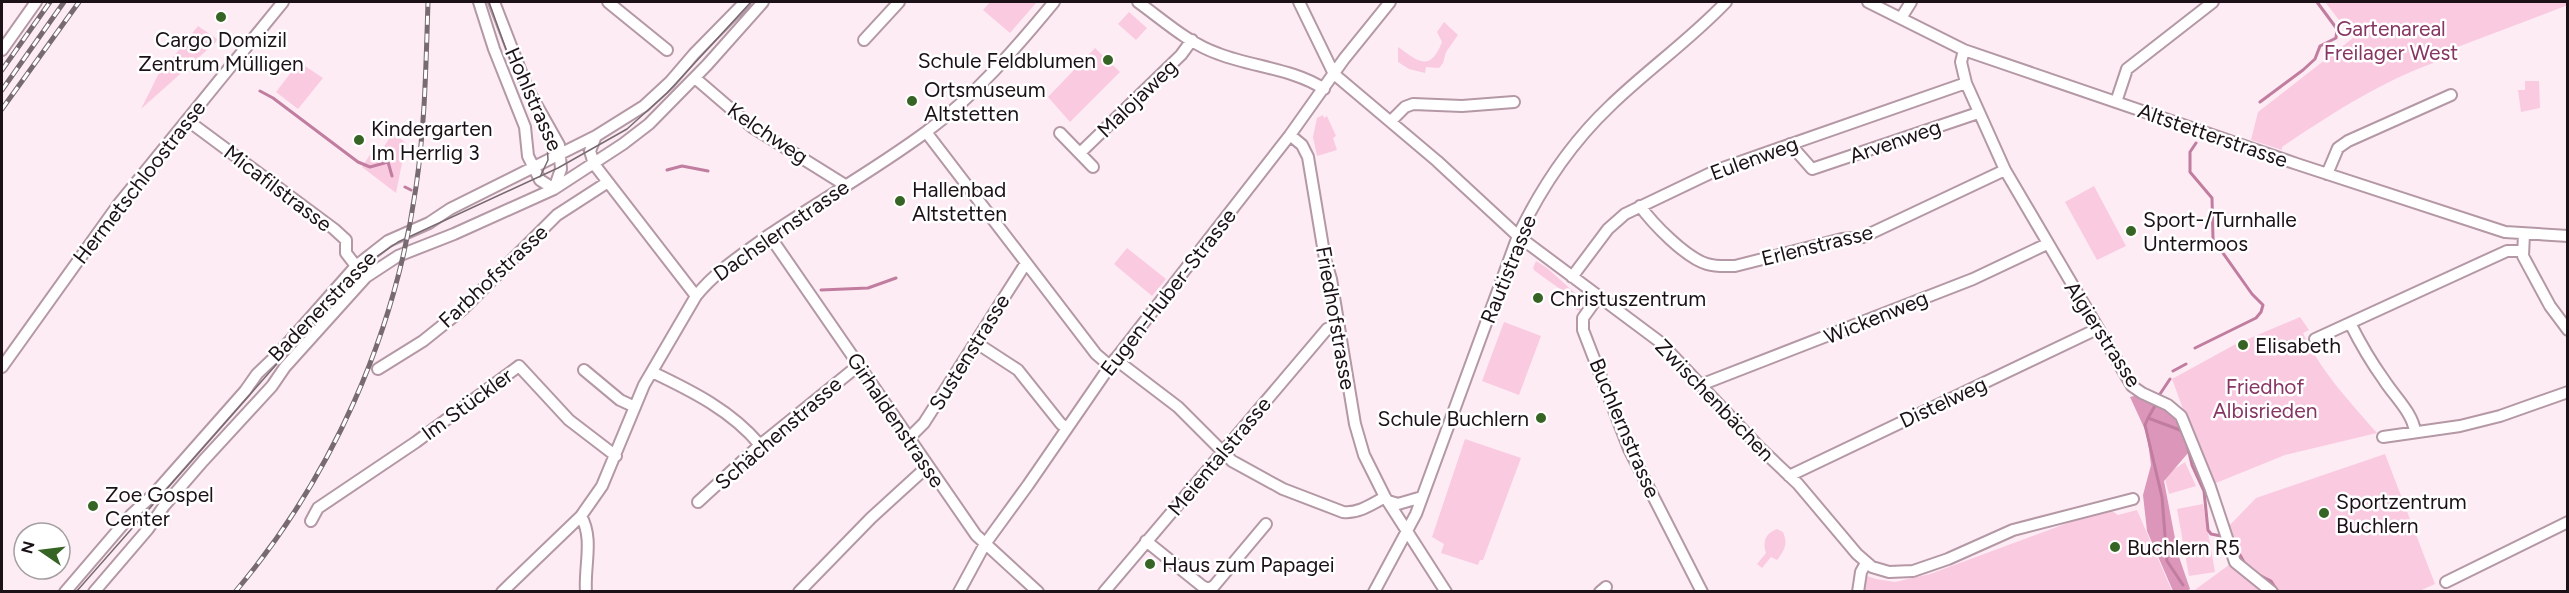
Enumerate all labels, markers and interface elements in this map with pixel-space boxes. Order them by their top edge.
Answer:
marker: Cargo Domizil Zentrum Mülligen [214,10,228,24]
park label: Gartenareal Freilager West [2324,16,2458,65]
place label: Cargo Domizil Zentrum Mülligen [138,27,304,76]
street label: Hohlstrasse [500,43,568,155]
place label: Schule Feldblumen [918,48,1096,73]
marker: Schule Feldblumen [1101,53,1115,67]
street label: Malojaweg [1092,54,1182,142]
place label: Ortsmuseum Altstetten [924,77,1046,126]
marker: Ortsmuseum Altstetten [905,94,919,108]
street label: Hermetschloostrasse [68,95,210,269]
street label: Kelchweg [723,97,813,169]
street label: Altstetterstrasse [2135,98,2291,172]
street label: Arvenweg [1846,114,1944,168]
place label: Kindergarten Im Herrlig 3 [371,116,492,165]
street label: Eulenweg [1707,131,1801,185]
marker: Kindergarten Im Herrlig 3 [352,133,366,147]
street label: Micafilstrasse [219,139,337,237]
street label: Dachslernstrasse [709,174,853,286]
place label: Hallenbad Altstetten [912,177,1007,226]
marker: Hallenbad Altstetten [893,194,907,208]
street label: Eugen-Huber-Strasse [1095,203,1241,381]
place label: Sport-/Turnhalle Untermoos [2143,207,2297,256]
street label: Rautistrasse [1475,211,1541,327]
street label: Farbhofstrasse [433,219,553,333]
street label: Erlenstrasse [1759,219,1875,271]
marker: Sport-/Turnhalle Untermoos [2124,224,2138,238]
street label: Friedhofstrasse [1311,244,1361,392]
street label: Badenerstrasse [263,245,381,367]
street label: Algierstrasse [2060,276,2146,392]
street label: Wickenweg [1821,285,1931,349]
place label: Christuszentrum [1550,286,1706,311]
street label: Sustenstrasse [923,289,1015,415]
marker: Christuszentrum [1531,291,1545,305]
place label: Elisabeth [2255,333,2341,358]
street label: Zwischenbächen [1650,334,1780,466]
marker: Elisabeth [2236,338,2250,352]
street label: Girhaldenstrasse [842,348,950,492]
street label: Buchlernstrasse [1584,354,1666,502]
street label: Im Stückler [417,363,517,445]
street label: Schächenstrasse [710,371,846,495]
street label: Distelweg [1896,371,1990,433]
park label: Friedhof Albisrieden [2213,374,2317,423]
street label: Meientalstrasse [1162,392,1276,520]
place label: Schule Buchlern [1378,406,1529,431]
marker: Schule Buchlern [1534,411,1548,425]
place label: Zoe Gospel Center [105,482,214,531]
place label: Sportzentrum Buchlern [2336,489,2467,538]
marker: Zoe Gospel Center [86,499,100,513]
marker: Sportzentrum Buchlern [2317,506,2331,520]
north arrow [12,521,72,581]
place label: Buchlern R5 [2127,535,2240,560]
text: N [17,539,39,556]
marker: Buchlern R5 [2108,540,2122,554]
place label: Haus zum Papagei [1162,552,1335,577]
marker: Haus zum Papagei [1143,557,1157,571]

